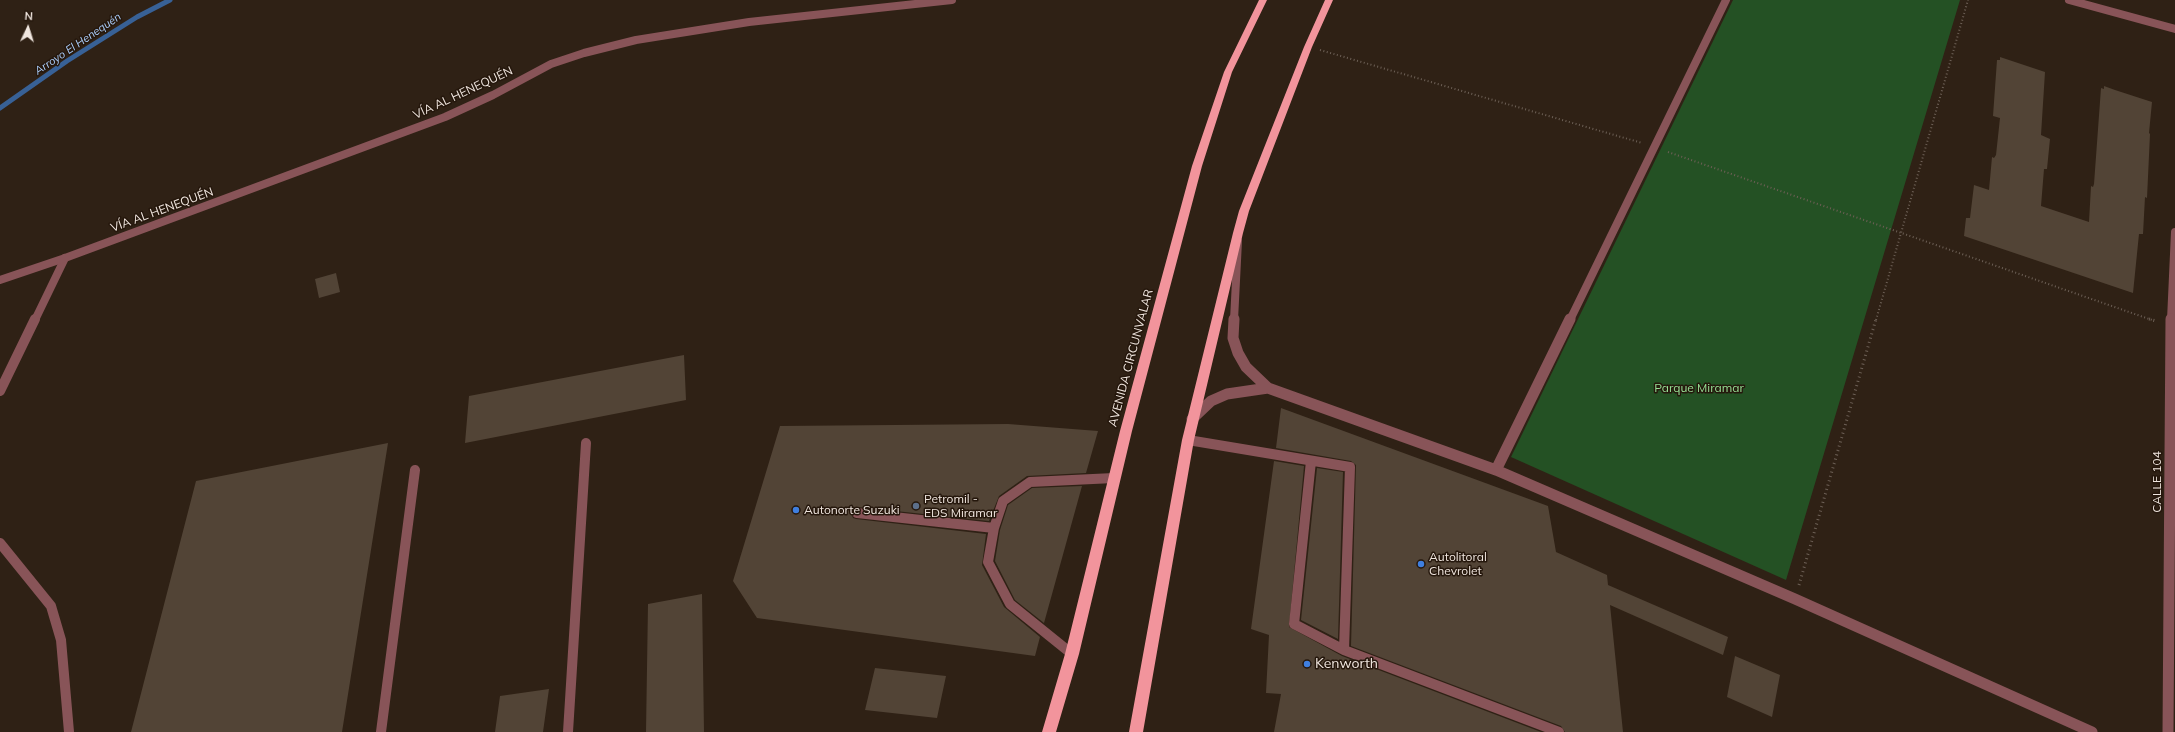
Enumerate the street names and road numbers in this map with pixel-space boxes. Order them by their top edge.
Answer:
street label: VÍA AL HENEQUÉN [411,64,515,122]
street label: VÍA AL HENEQUÉN [109,185,215,235]
street label: AVENIDA CIRCUNVALAR [1106,288,1156,428]
street label: CALLE 104 [2150,451,2164,513]

